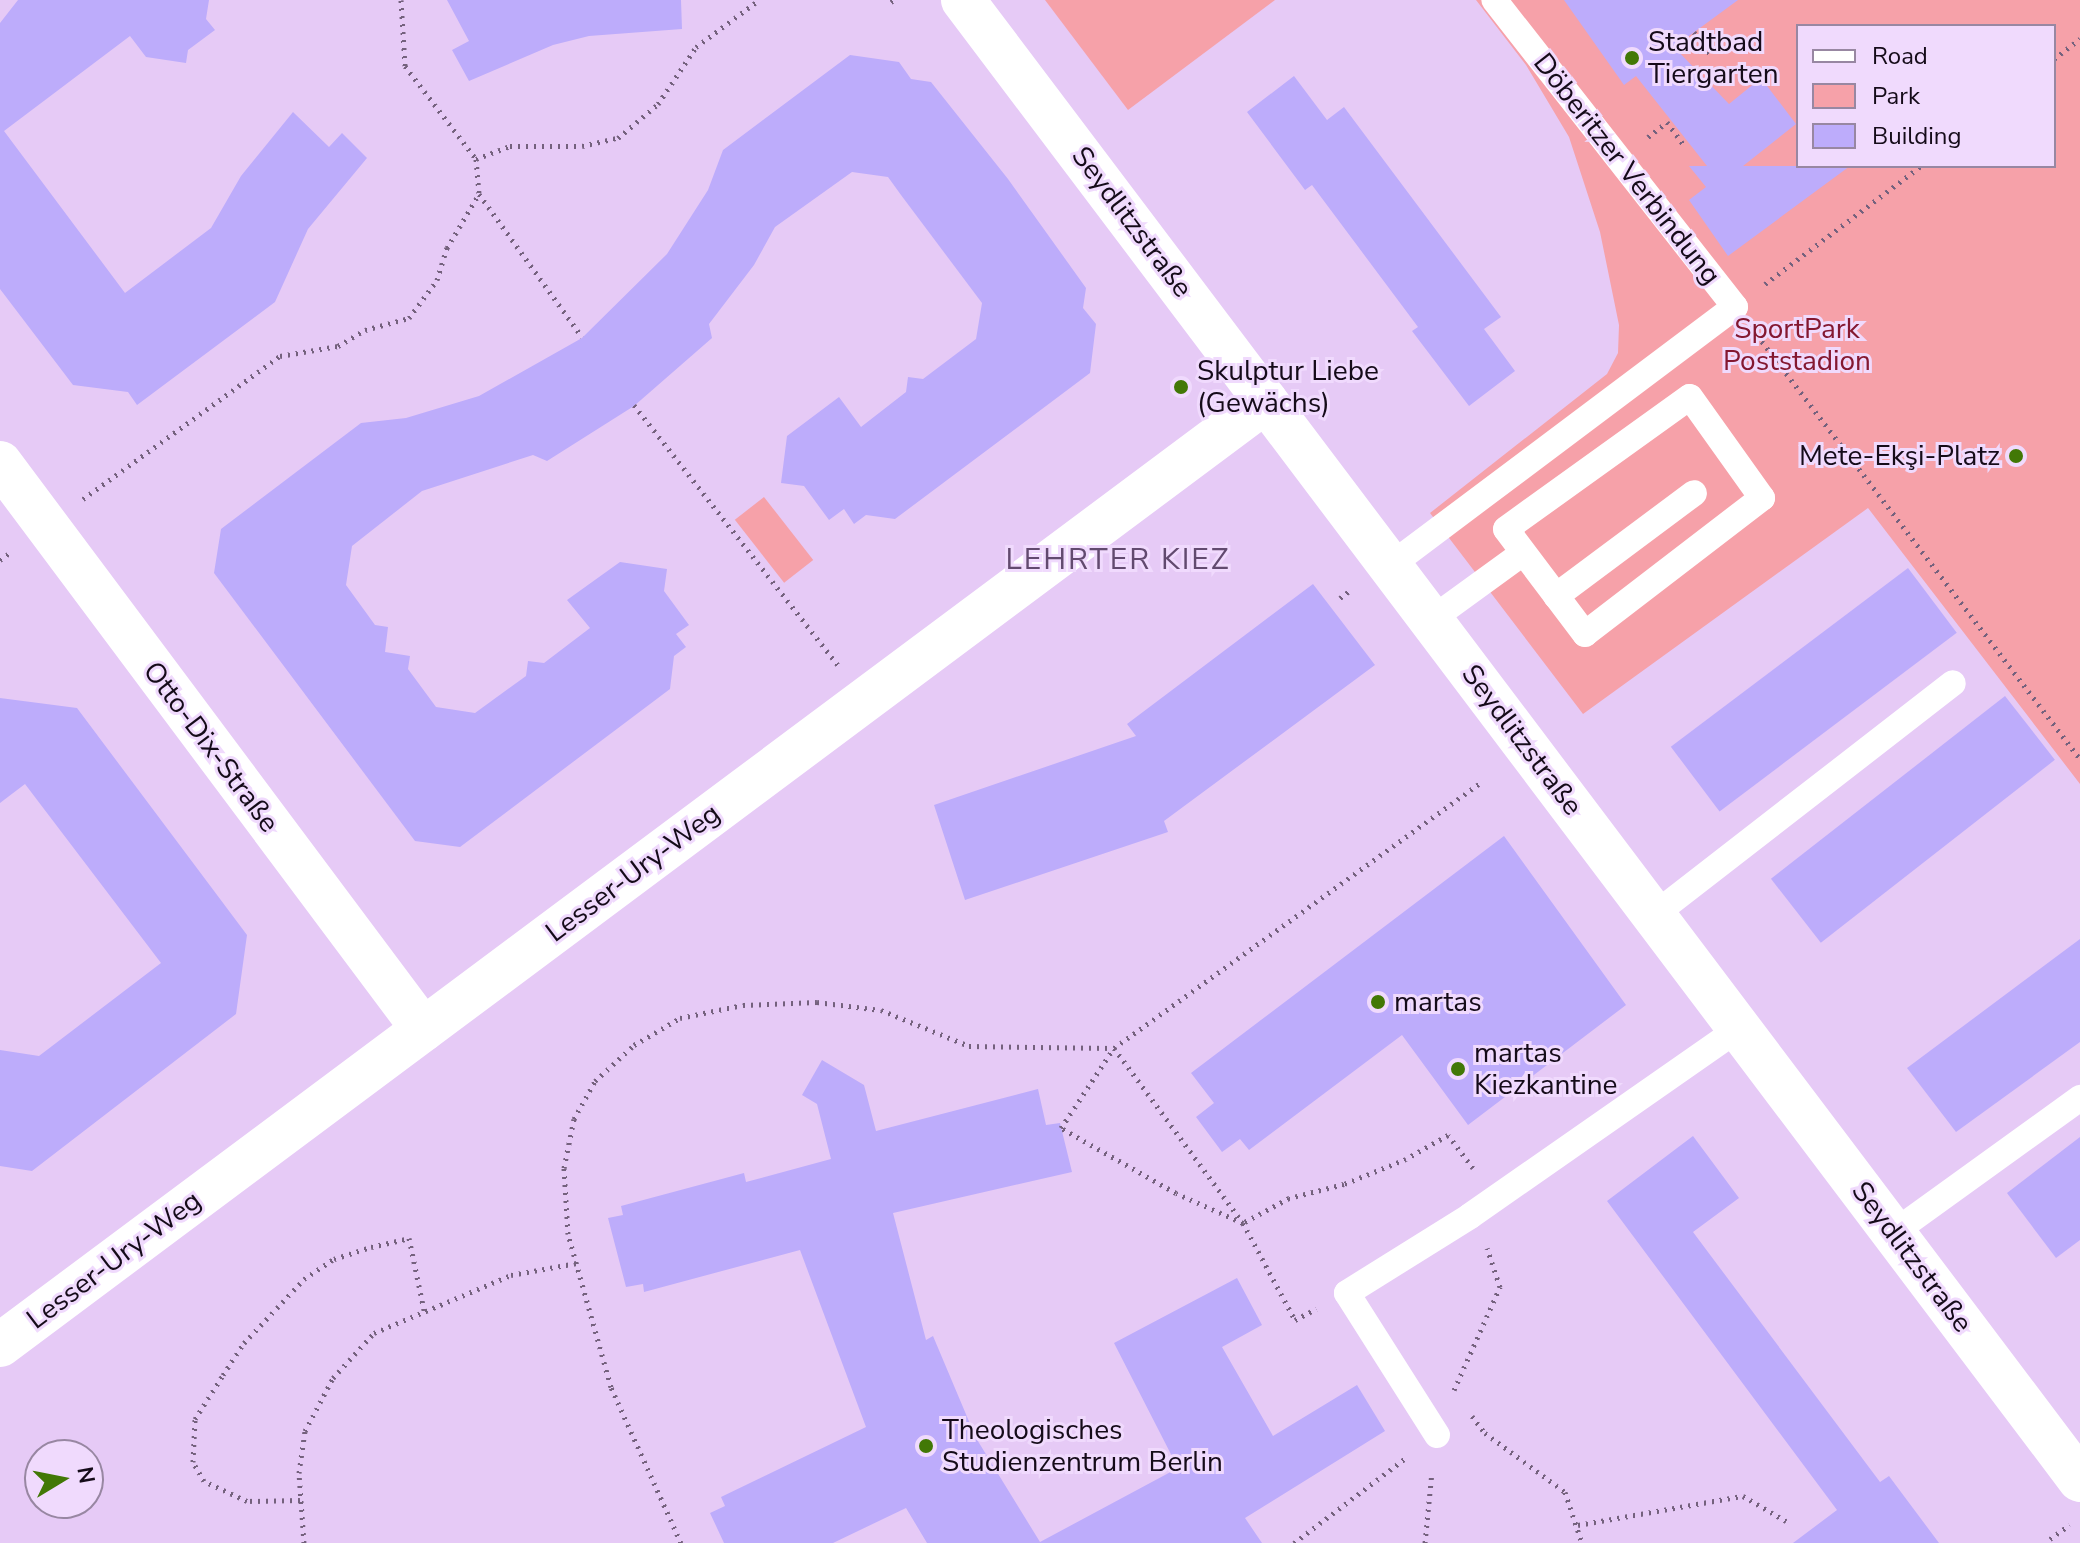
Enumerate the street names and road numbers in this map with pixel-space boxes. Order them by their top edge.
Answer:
street label: Döberitzer Verbindung [1526,47,1728,291]
street label: Seydlitzstraße [1064,140,1200,304]
street label: Otto-Dix-Straße [136,655,286,839]
street label: Seydlitzstraße [1454,658,1590,822]
street label: Lesser-Ury-Weg [539,797,727,949]
street label: Seydlitzstraße [1844,1175,1980,1339]
street label: Lesser-Ury-Weg [20,1184,208,1336]

